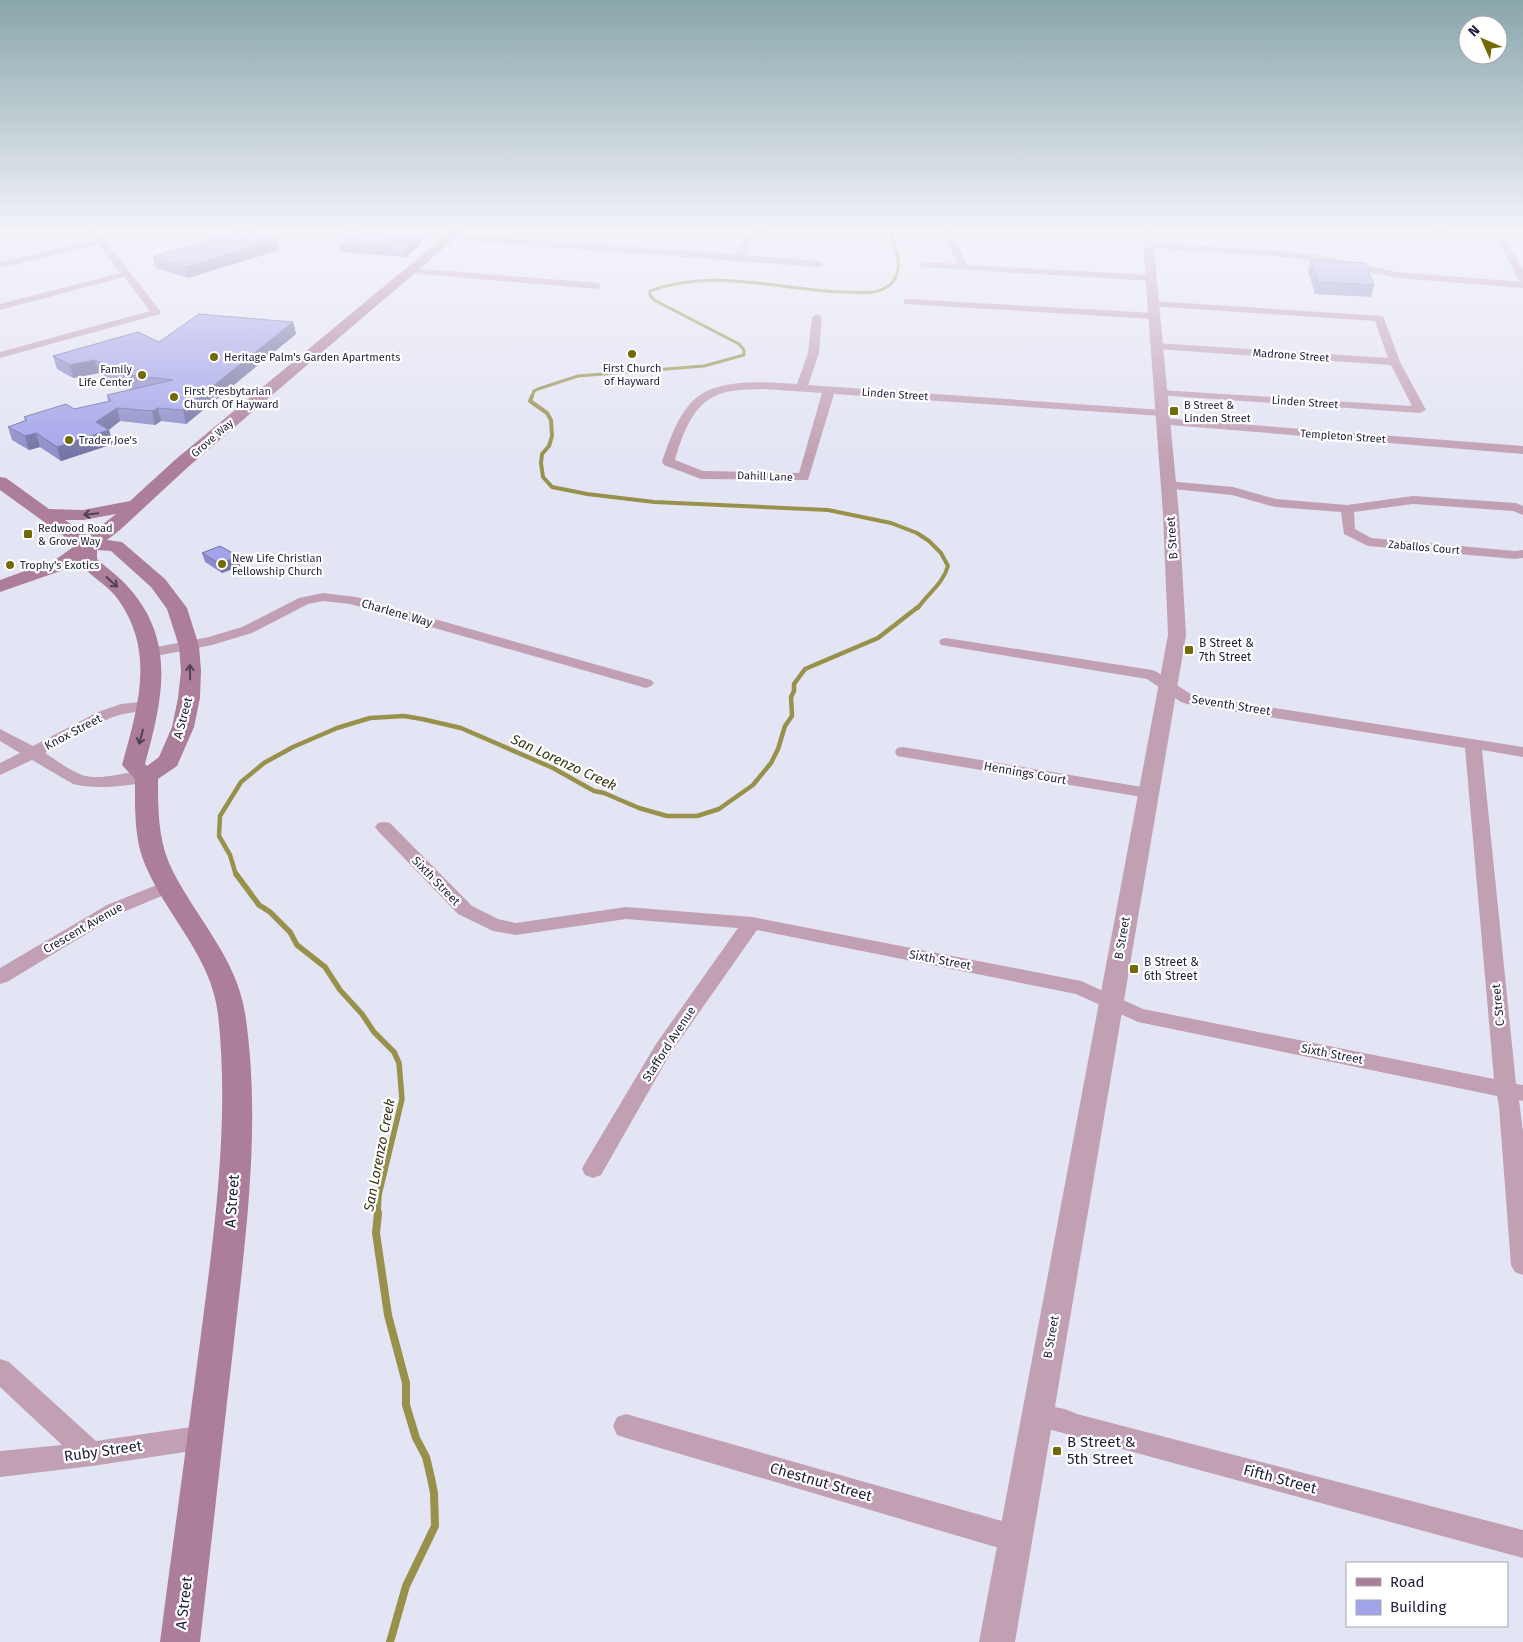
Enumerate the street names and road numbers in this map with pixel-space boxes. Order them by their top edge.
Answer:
street label: Madrone Street [1252,346,1330,365]
street label: Linden Street [861,386,929,403]
street label: Linden Street [1271,394,1339,411]
street label: Grove Way [189,416,236,460]
street label: Templeton Street [1300,427,1386,446]
street label: Dahill Lane [737,469,793,484]
street label: B Street [1163,515,1180,560]
street label: Zaballos Court [1388,538,1460,557]
street label: Charlene Way [360,596,434,630]
street label: Seventh Street [1191,692,1272,718]
street label: A Street [171,695,195,740]
street label: Knox Street [42,711,104,753]
street label: Hennings Court [983,759,1068,787]
street label: Sixth Street [409,854,463,909]
street label: Crescent Avenue [41,900,125,956]
street label: B Street [1111,915,1133,960]
street label: Sixth Street [908,947,973,973]
street label: C Street [1489,982,1507,1027]
street label: Stafford Avenue [640,1004,698,1084]
street label: Sixth Street [1300,1041,1365,1067]
street label: A Street [221,1173,243,1228]
street label: B Street [1040,1314,1062,1359]
street label: Ruby Street [63,1437,144,1465]
street label: Chestnut Street [768,1459,875,1505]
street label: Fifth Street [1241,1461,1319,1498]
street label: A Street [172,1575,196,1631]

